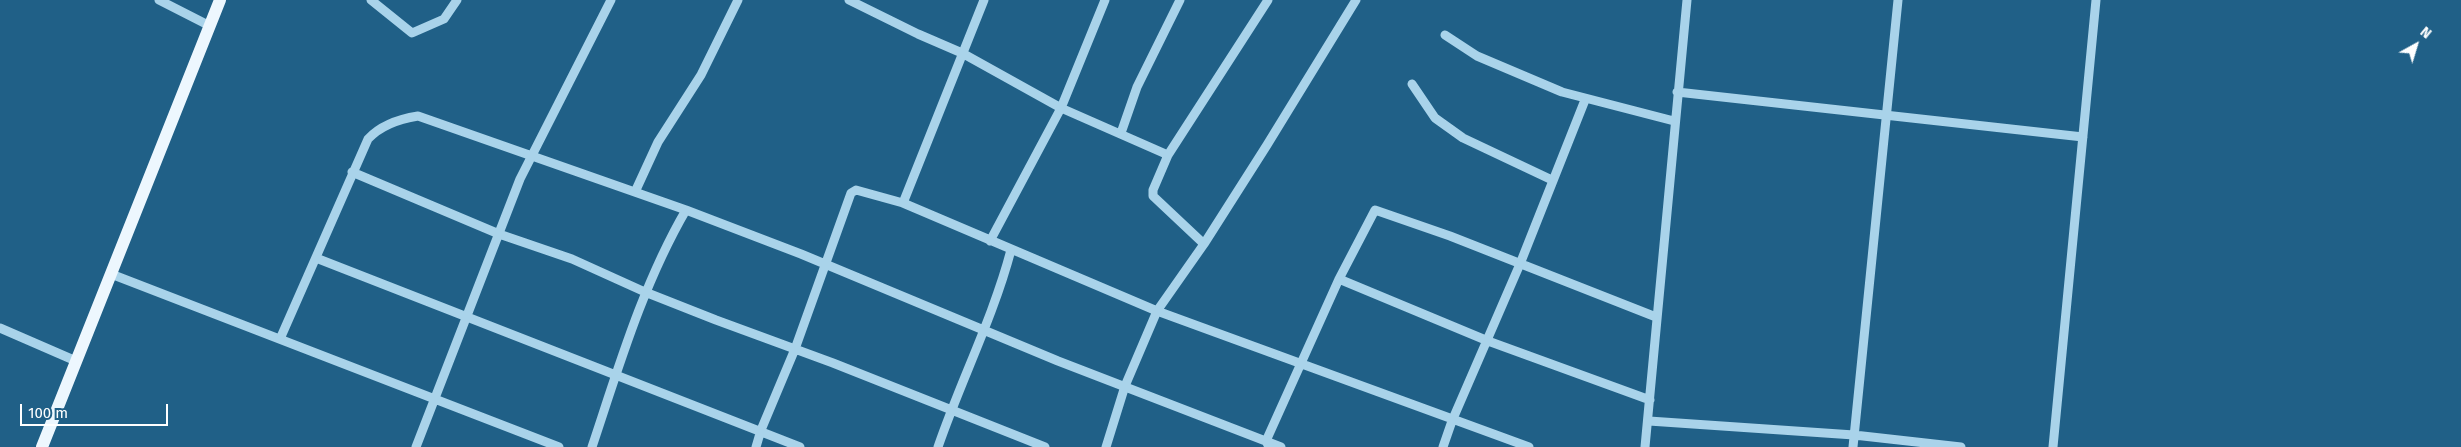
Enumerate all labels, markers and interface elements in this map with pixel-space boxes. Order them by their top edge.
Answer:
north arrow [2391,20,2441,70]
text: N [2417,23,2435,42]
scale bar [22,394,170,426]
text: 100 m [28,404,68,422]

